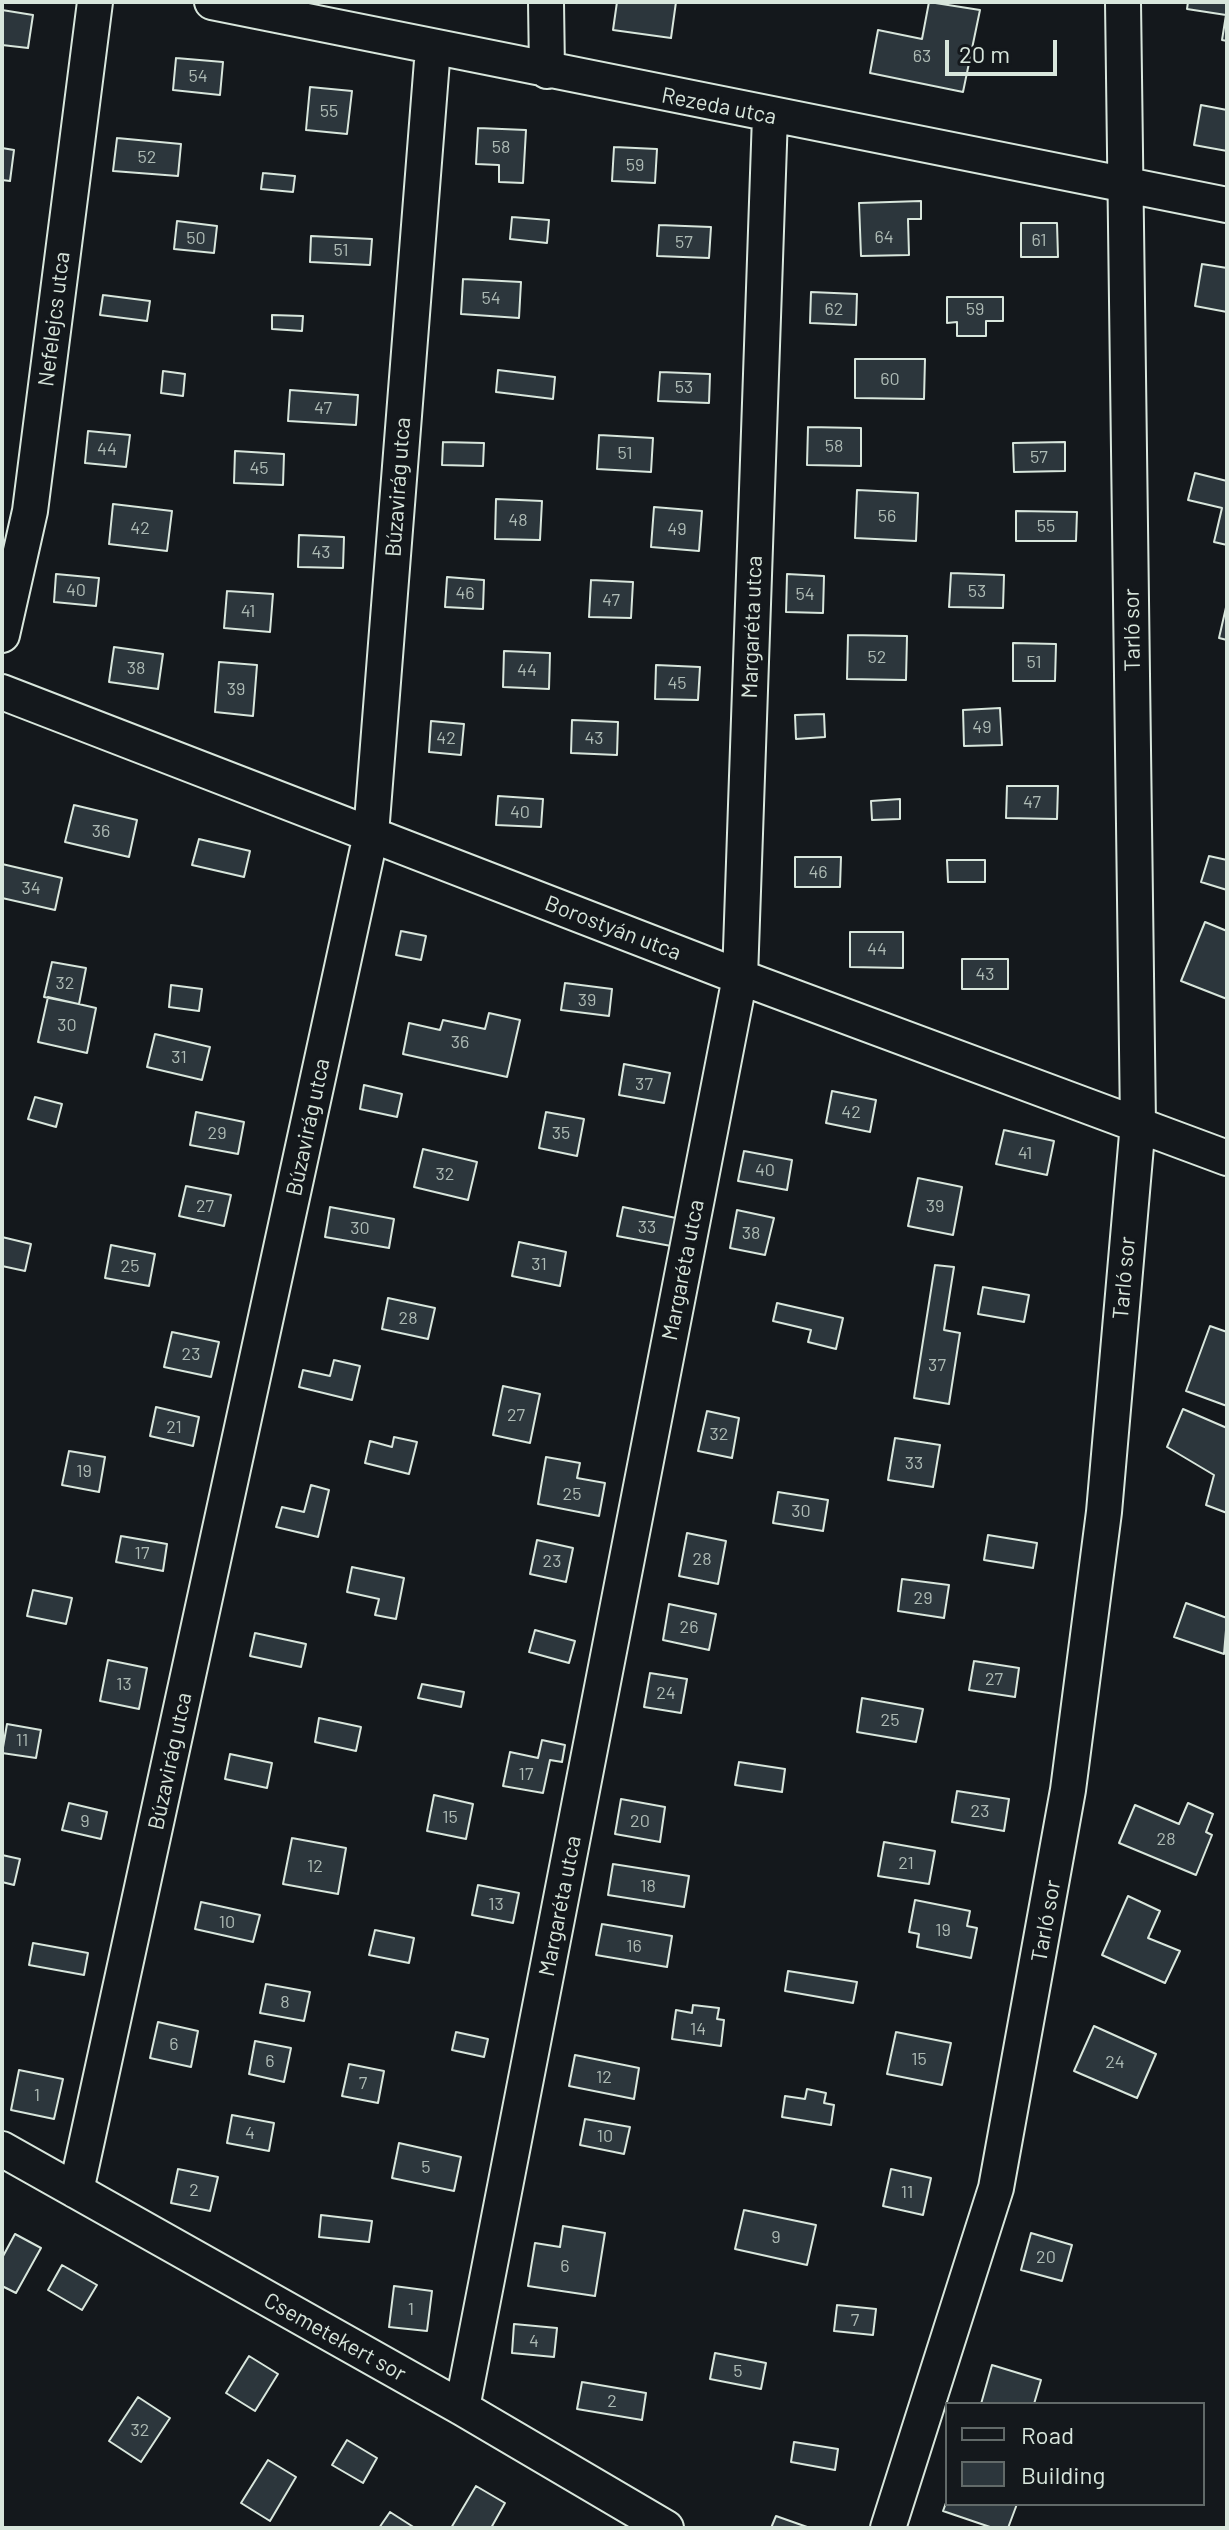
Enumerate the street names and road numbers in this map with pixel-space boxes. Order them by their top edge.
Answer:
street label: Rezeda utca [659,82,779,130]
street label: Nefelejcs utca [33,250,75,388]
street label: Búzavirág utca [380,416,416,558]
street label: Margaréta utca [736,555,768,699]
street label: Tarló sor [1118,588,1146,672]
street label: Borostyán utca [541,890,685,966]
street label: Búzavirág utca [281,1056,335,1198]
street label: Margaréta utca [656,1197,710,1343]
street label: Tarló sor [1107,1235,1141,1321]
street label: Búzavirág utca [143,1690,197,1832]
street label: Margaréta utca [533,1833,587,1979]
street label: Tarló sor [1026,1878,1066,1964]
street label: Csemetekert sor [259,2287,411,2387]

